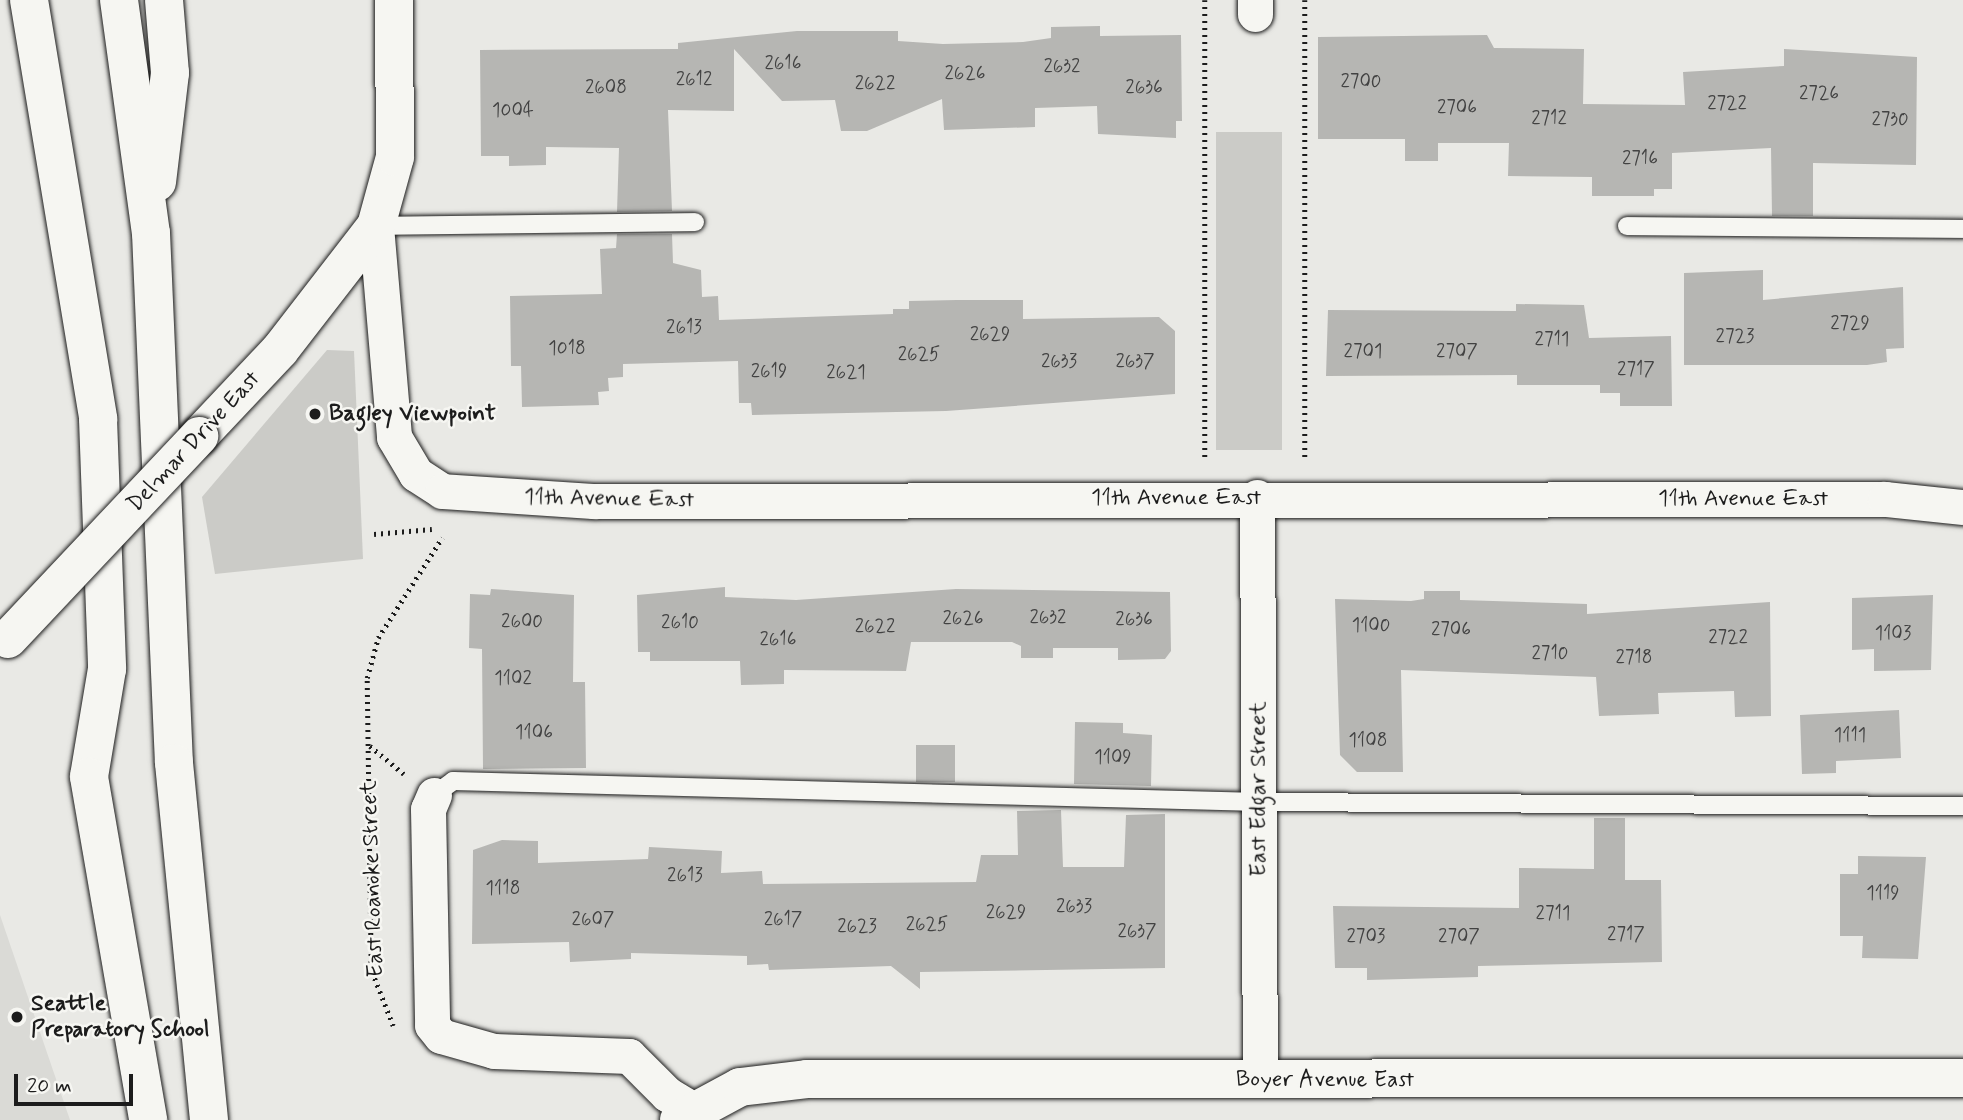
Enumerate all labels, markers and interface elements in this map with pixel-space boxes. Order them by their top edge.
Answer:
house number: 2616 [765,53,801,75]
house number: 2632 [1044,56,1080,78]
house number: 2626 [945,63,985,85]
house number: 2612 [676,69,712,91]
house number: 2700 [1341,71,1381,93]
house number: 2622 [855,73,895,95]
house number: 2608 [585,77,627,99]
house number: 2636 [1125,77,1163,99]
house number: 2726 [1799,83,1839,105]
house number: 2722 [1707,93,1747,115]
house number: 2706 [1437,97,1477,119]
house number: 1004 [492,100,534,122]
house number: 2712 [1531,108,1567,130]
house number: 2730 [1871,109,1909,131]
house number: 2716 [1622,148,1658,170]
house number: 2729 [1830,313,1870,335]
house number: 2613 [666,317,702,339]
house number: 2629 [970,324,1010,346]
house number: 2723 [1716,326,1754,348]
house number: 2711 [1535,329,1569,351]
house number: 1018 [548,338,586,360]
house number: 2701 [1344,341,1382,363]
house number: 2707 [1436,341,1478,363]
house number: 2625 [898,344,940,366]
house number: 2633 [1041,351,1077,373]
house number: 2637 [1115,351,1155,373]
house number: 2717 [1617,359,1655,381]
house number: 2619 [751,361,787,383]
house number: 2621 [826,362,866,384]
street label: Delmar Drive East [122,366,266,518]
place label: Bagley Viewpoint [329,400,488,428]
marker: Bagley Viewpoint [307,406,323,422]
street label: 11th Avenue East [526,484,692,514]
street label: 11th Avenue East [1094,484,1258,512]
street label: 11th Avenue East [1661,485,1825,513]
house number: 2632 [1030,607,1066,629]
house number: 2626 [943,608,983,630]
house number: 2636 [1115,609,1153,631]
house number: 2600 [501,611,543,633]
house number: 2610 [661,612,699,634]
house number: 1100 [1352,615,1390,637]
house number: 2622 [855,616,895,638]
house number: 2706 [1431,619,1471,641]
house number: 1103 [1875,623,1911,645]
house number: 2722 [1708,627,1748,649]
house number: 2616 [760,629,796,651]
house number: 2710 [1532,643,1568,665]
house number: 2718 [1616,647,1652,669]
house number: 1102 [494,668,532,690]
street label: East Edgar Street [1245,701,1273,877]
house number: 1106 [515,722,553,744]
house number: 1111 [1834,725,1866,747]
house number: 1108 [1349,730,1387,752]
house number: 1109 [1094,747,1132,769]
street label: East Roanoke Street [356,780,390,978]
house number: 2613 [667,865,703,887]
house number: 1118 [486,878,520,900]
house number: 1119 [1866,883,1900,905]
house number: 2633 [1056,896,1092,918]
house number: 2629 [986,902,1026,924]
house number: 2711 [1536,903,1570,925]
house number: 2607 [572,909,614,931]
house number: 2617 [764,909,802,931]
house number: 2625 [906,914,948,936]
house number: 2623 [837,916,877,938]
house number: 2637 [1117,921,1157,943]
house number: 2717 [1607,924,1645,946]
house number: 2703 [1347,926,1385,948]
house number: 2707 [1438,926,1480,948]
place label: Seattle Preparatory School [31,990,211,1044]
marker: Seattle Preparatory School [9,1009,25,1025]
scale bar [18,1060,136,1104]
street label: Boyer Avenue East [1234,1066,1416,1094]
text: 20 m [27,1072,72,1100]

